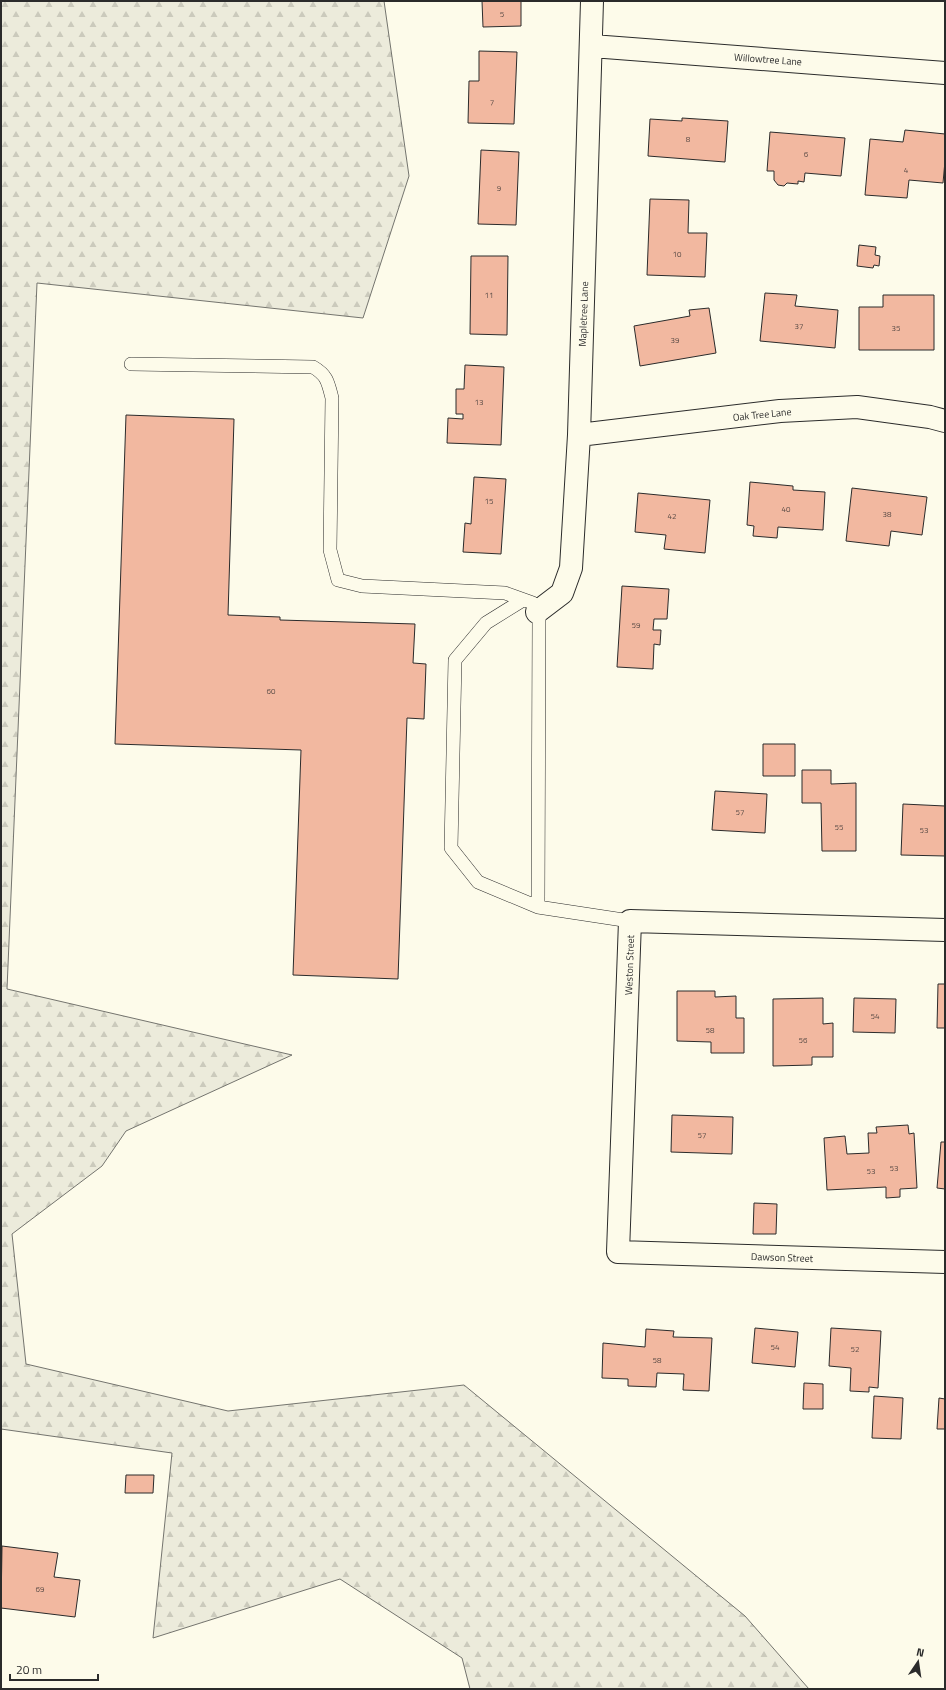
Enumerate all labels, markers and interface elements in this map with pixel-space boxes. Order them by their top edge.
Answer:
house number: 5 [500,8,505,20]
street label: Willowtree Lane [734,50,802,69]
house number: 7 [490,96,494,108]
house number: 8 [686,133,691,145]
house number: 6 [804,148,809,160]
house number: 4 [904,164,909,176]
house number: 9 [497,182,502,194]
house number: 10 [673,248,682,260]
street label: Mapletree Lane [575,281,592,347]
house number: 11 [485,289,493,301]
house number: 37 [795,320,803,332]
house number: 35 [892,322,901,334]
house number: 39 [671,334,680,346]
house number: 13 [475,396,483,408]
street label: Oak Tree Lane [732,404,792,425]
house number: 15 [485,495,494,507]
house number: 40 [782,503,791,515]
house number: 38 [883,508,892,520]
house number: 42 [668,510,676,522]
house number: 59 [632,619,641,631]
house number: 60 [267,685,276,697]
house number: 57 [736,806,744,818]
house number: 55 [835,821,844,833]
house number: 53 [920,824,928,836]
street label: Weston Street [621,934,638,996]
house number: 54 [871,1010,880,1022]
house number: 58 [706,1024,715,1036]
house number: 56 [799,1034,808,1046]
house number: 57 [698,1129,706,1141]
house number: 53 [890,1162,898,1174]
house number: 53 [867,1165,875,1177]
street label: Dawson Street [751,1249,814,1266]
house number: 54 [771,1341,780,1353]
house number: 52 [851,1343,859,1355]
house number: 58 [653,1354,662,1366]
house number: 69 [36,1583,45,1595]
north arrow [898,1642,938,1682]
text: N [915,1644,926,1661]
scale bar [10,1656,98,1682]
text: 20 m [16,1660,42,1679]

